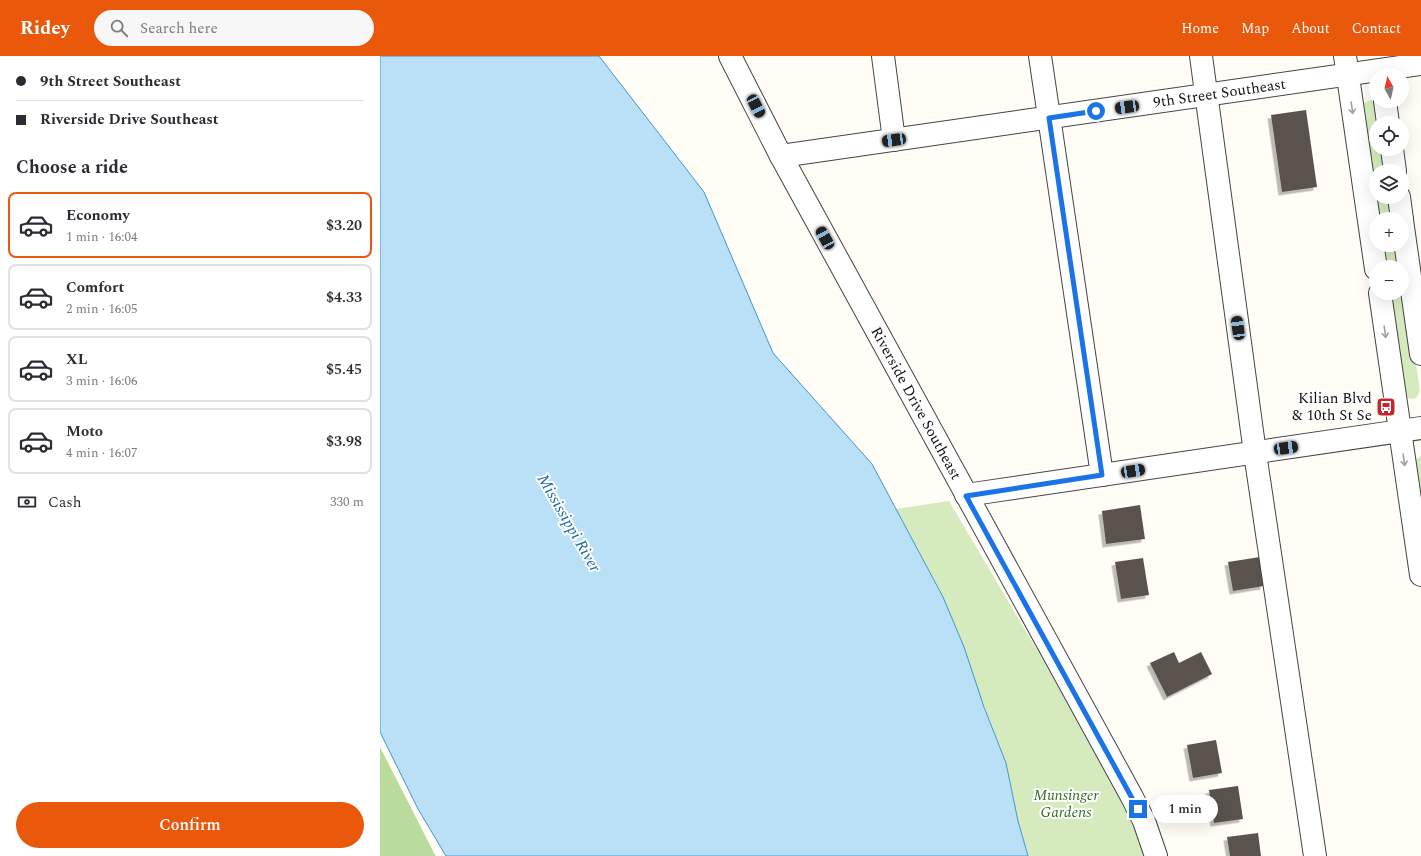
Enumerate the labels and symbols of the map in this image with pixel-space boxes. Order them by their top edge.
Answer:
north arrow [1369,68,1409,108]
street label: 9th Street Southeast [1152,72,1287,114]
car [745,93,767,119]
car [1114,99,1140,115]
route start [1087,102,1105,120]
one-way arrow [1348,102,1356,115]
car [881,132,907,148]
car [814,225,836,251]
car [1230,315,1246,341]
street label: Riverside Drive Southeast [865,322,968,484]
one-way arrow [1381,325,1389,338]
place label: Kilian Blvd & 10th St Se [1292,387,1372,427]
bus stop icon: Kilian Blvd & 10th St Se [1375,396,1397,418]
car [1273,440,1299,456]
one-way arrow [1400,453,1408,466]
car [1120,463,1146,479]
water label: Mississippi River [531,469,607,577]
park label: Munsinger Gardens [1033,784,1099,824]
callout: 1 min [1152,795,1218,823]
route end [1129,800,1147,818]

